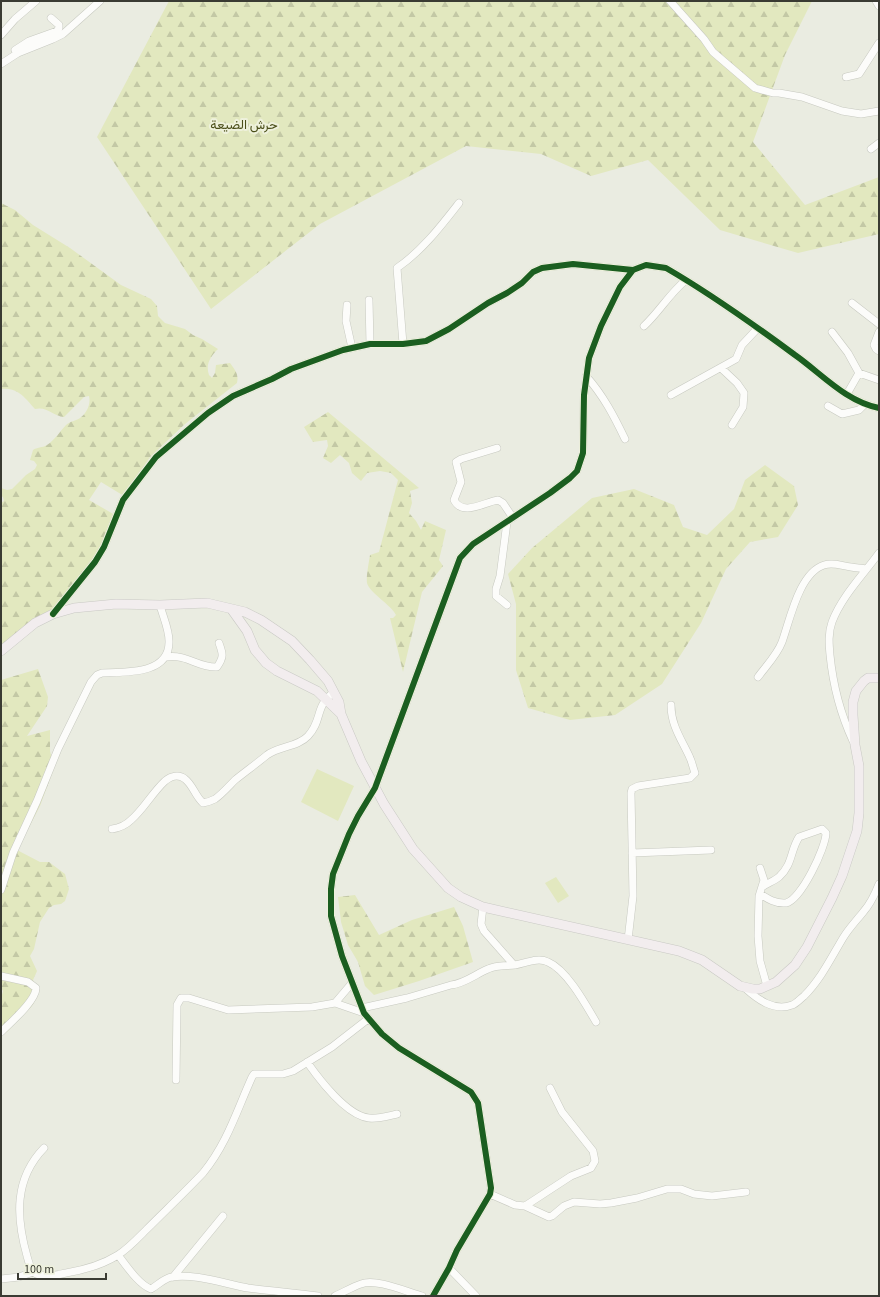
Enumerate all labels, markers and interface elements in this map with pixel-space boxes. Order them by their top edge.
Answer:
park label: حرش الضيعة [210,116,278,134]
scale bar [18,1255,106,1281]
text: 100 m [24,1261,54,1278]

